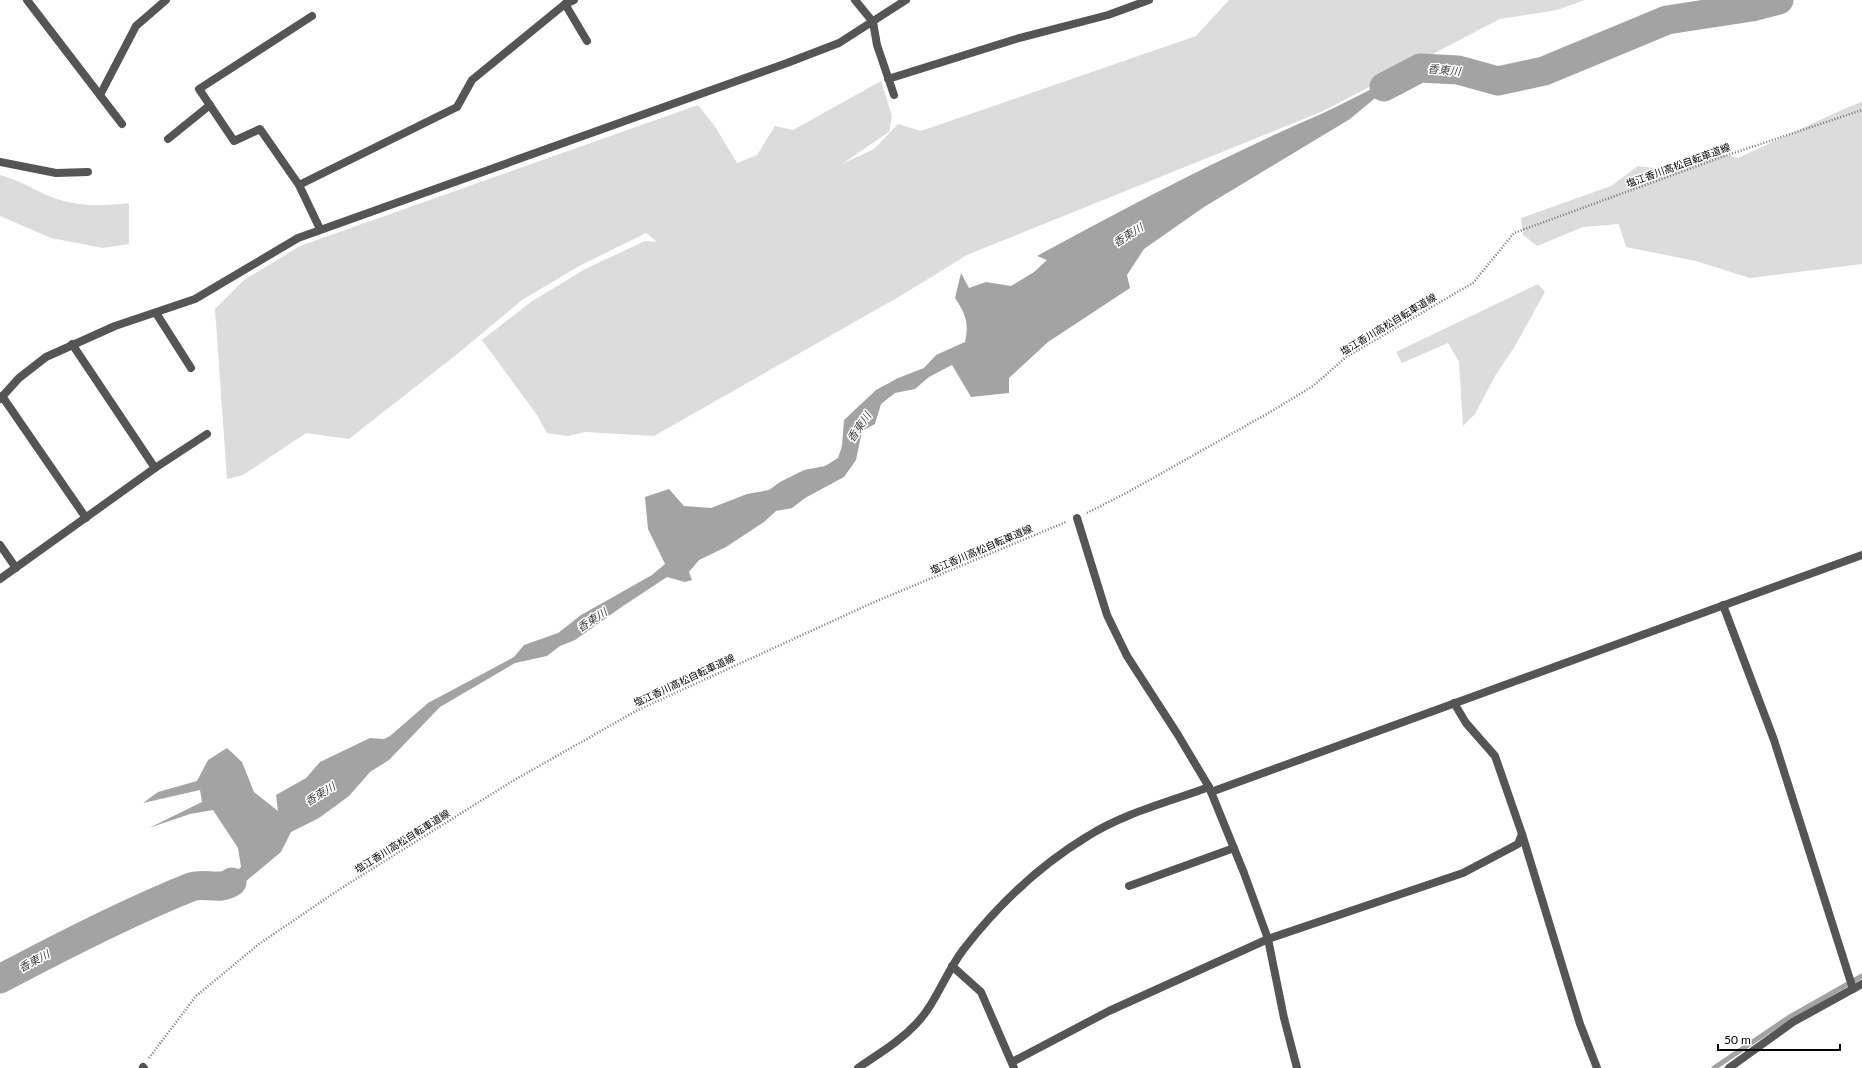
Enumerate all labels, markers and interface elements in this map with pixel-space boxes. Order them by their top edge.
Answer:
water label: 香東川 [1427,62,1462,78]
street label: 塩江香川高松自転車道線 [1624,141,1732,189]
water label: 香東川 [1110,220,1146,249]
street label: 塩江香川高松自転車道線 [1338,291,1438,357]
water label: 香東川 [844,409,874,444]
street label: 塩江香川高松自転車道線 [928,522,1034,576]
water label: 香東川 [574,605,610,634]
street label: 塩江香川高松自転車道線 [632,651,736,709]
water label: 香東川 [302,779,338,808]
street label: 塩江香川高松自転車道線 [352,807,452,875]
water label: 香東川 [16,947,52,974]
scale bar [1718,1026,1840,1052]
text: 50 m [1724,1032,1751,1047]

